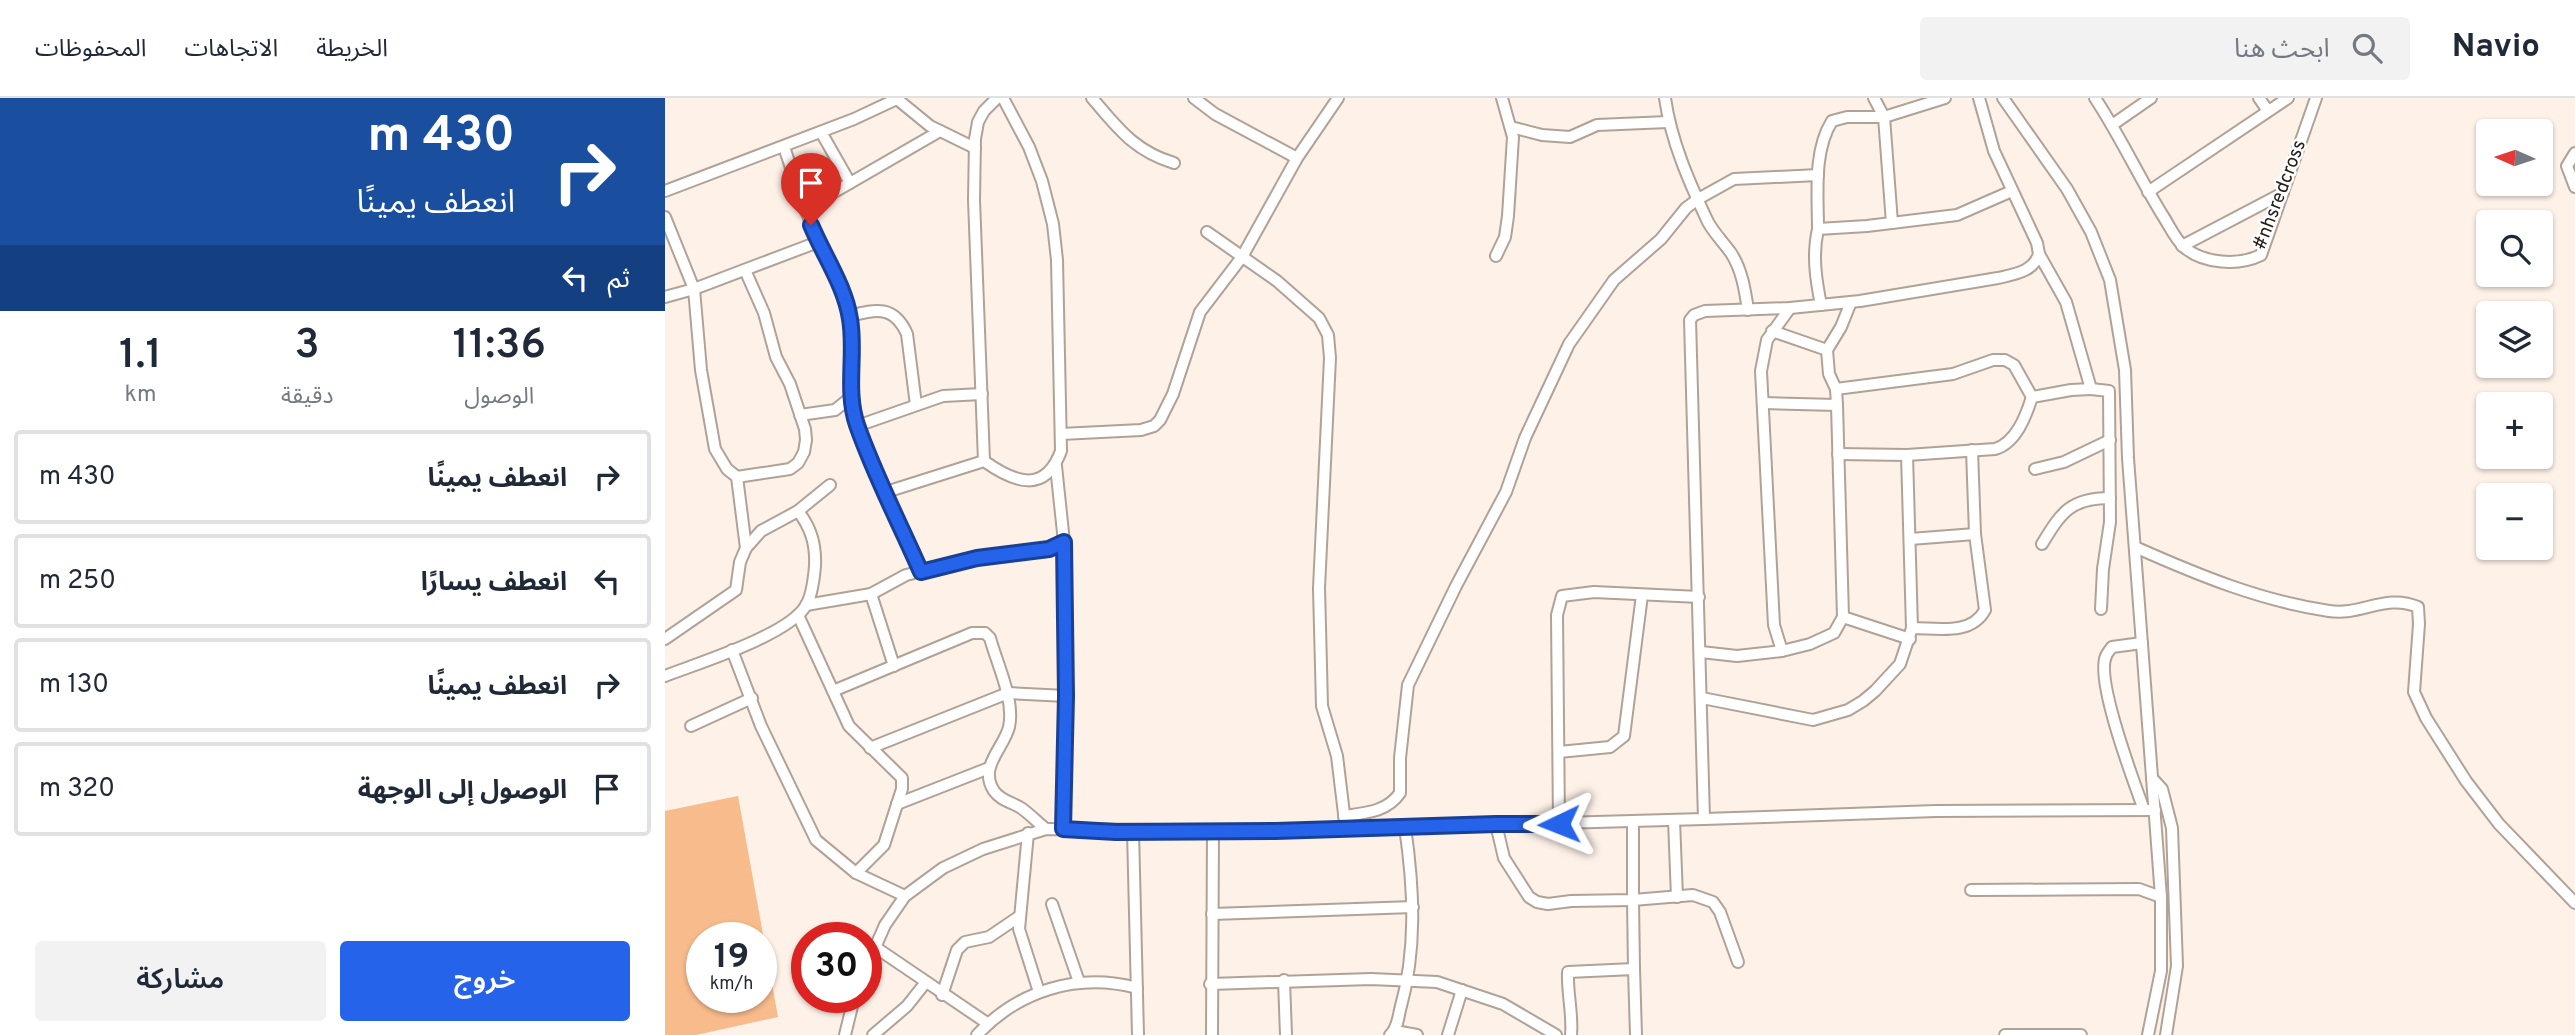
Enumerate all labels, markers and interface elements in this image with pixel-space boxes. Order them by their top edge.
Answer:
search box [1920,17,2410,80]
text: Navio [2452,27,2540,69]
icon: search [2348,29,2386,67]
text: ابحث هنا [2234,34,2330,67]
text: المحفوظات [35,35,146,65]
text: الاتجاهات [184,35,278,65]
text: الخريطة [316,35,388,65]
text: 430 m [367,107,515,169]
north arrow [2476,119,2553,196]
map controls [2476,119,2553,560]
icon: right [539,126,630,217]
street label: #nhsredcross [2248,136,2312,254]
pin [781,153,841,225]
icon: arrive [792,164,830,202]
text: انعطف يمينًا [356,184,515,224]
button: search [2476,210,2553,287]
icon: left [556,259,594,297]
text: ثم [608,264,630,297]
button: layers [2476,301,2553,378]
text: 3 [295,320,320,373]
text: 11:36 [452,320,546,373]
text: 1.1 [119,330,162,383]
text: km [125,381,156,410]
text: دقيقة [281,383,333,412]
text: الوصول [464,383,534,412]
button: + [2476,392,2553,469]
icon: right [588,458,626,496]
text: 430 m [39,461,115,494]
text: انعطف يمينًا [428,463,567,496]
button: − [2476,483,2553,560]
icon: left [588,562,626,600]
text: 250 m [39,565,116,598]
text: انعطف يسارًا [421,567,567,600]
icon: right [588,666,626,704]
text: 130 m [39,669,109,702]
text: انعطف يمينًا [428,671,567,704]
icon: arrive [588,770,626,808]
text: 320 m [39,773,115,806]
text: الوصول إلى الوجهة [358,775,567,808]
position arrow [1522,787,1596,861]
speed limit sign: 30 [791,922,882,1013]
text: 19 [714,936,749,980]
button: مشاركة [35,941,326,1021]
button: خروج [340,941,630,1021]
text: km/h [710,973,753,996]

